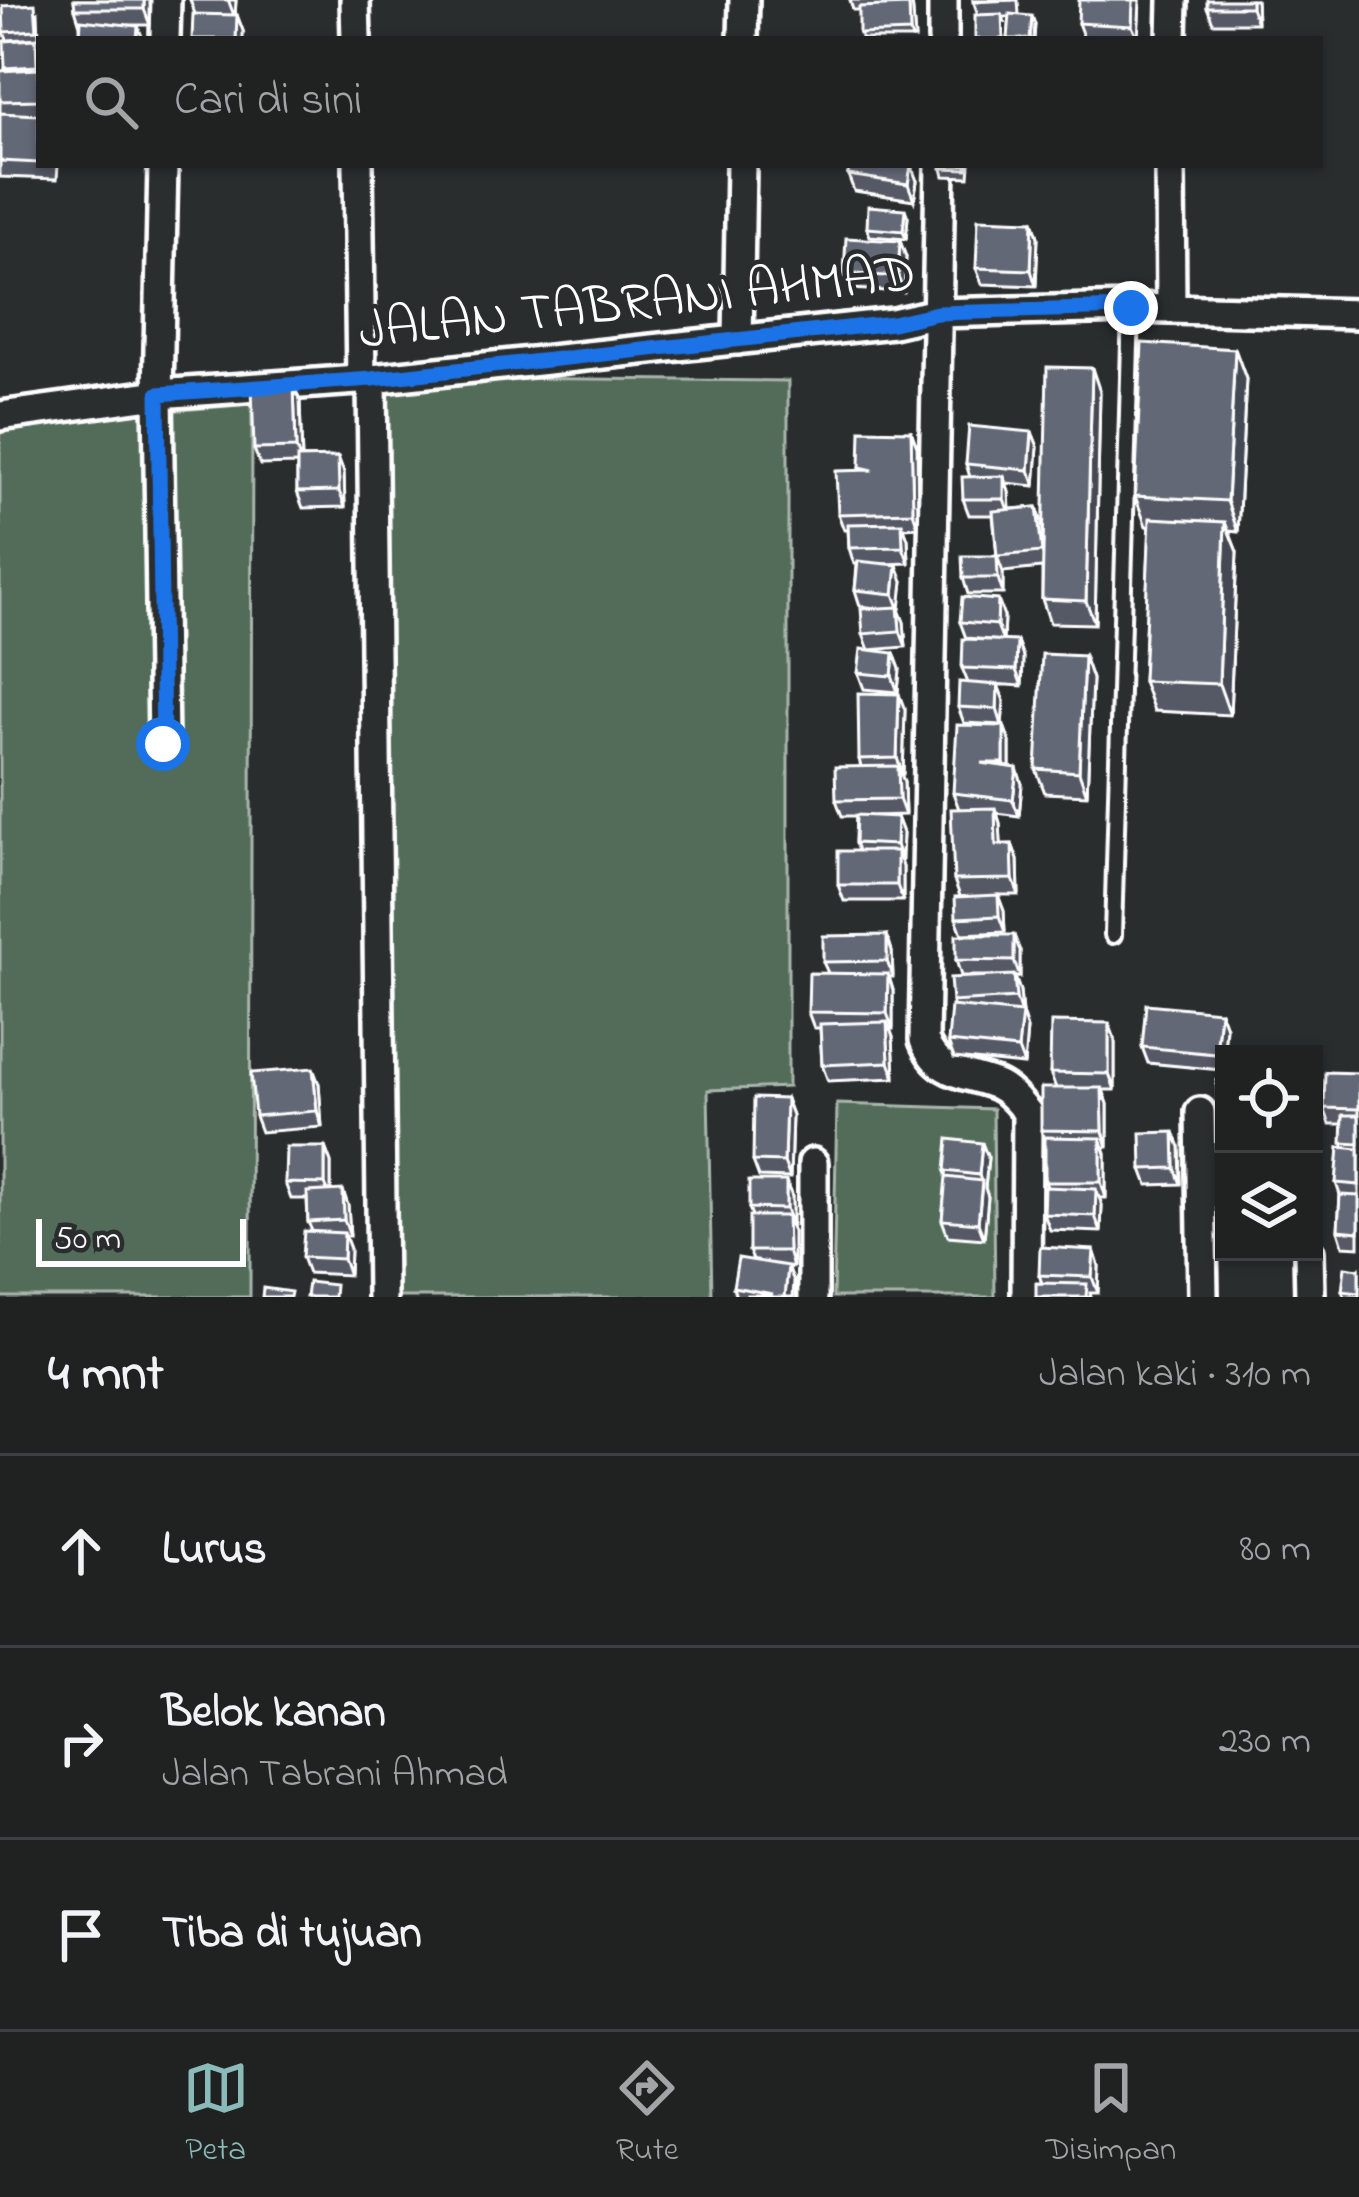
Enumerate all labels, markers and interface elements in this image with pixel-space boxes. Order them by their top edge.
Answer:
search box [36,36,1323,168]
icon: search [78,69,144,135]
text: Cari di sini [174,69,362,135]
street label: JALAN TABRANI AHMAD [355,237,920,373]
route end [1104,281,1158,335]
route start [136,717,190,771]
map controls [1215,1045,1323,1261]
button: locate [1215,1045,1323,1153]
button: layers [1215,1153,1323,1261]
scale bar [36,1213,246,1266]
text: 50 m [54,1216,121,1264]
text: 4 mnt [48,1338,164,1413]
text: Jalan kaki · 310 m [1039,1347,1311,1404]
icon: ahead [48,1518,114,1584]
text: Lurus [162,1518,267,1584]
text: 80 m [1240,1522,1311,1579]
text: Belok kanan [162,1681,386,1747]
icon: right [48,1710,114,1776]
text: 230 m [1219,1714,1311,1771]
text: Jalan Tabrani Ahmad [162,1747,508,1804]
icon: arrive [48,1902,114,1968]
text: Tiba di tujuan [162,1902,422,1968]
tab: Peta [183,2055,249,2175]
tab: Rute [614,2055,680,2175]
tab: Disimpan [1046,2055,1176,2175]

